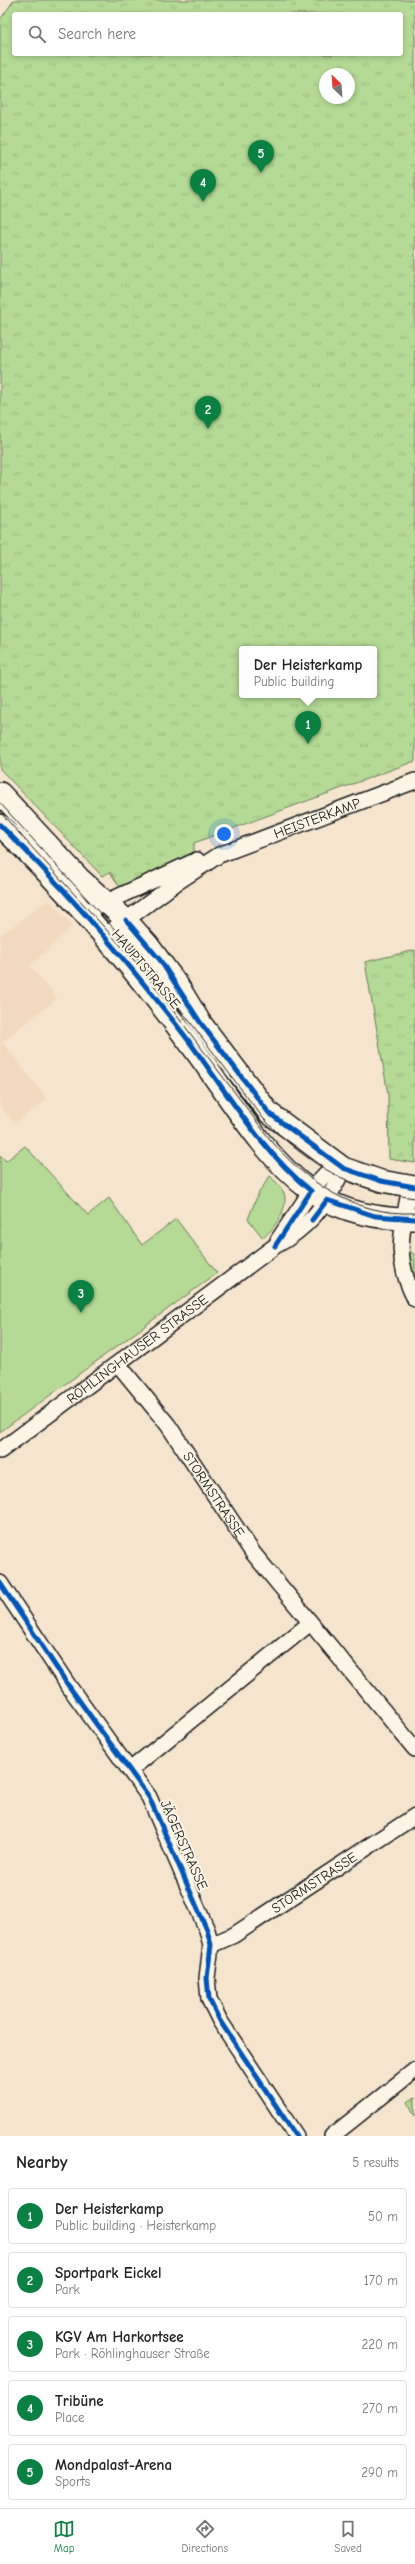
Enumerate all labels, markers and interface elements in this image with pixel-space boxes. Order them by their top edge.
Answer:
search box [12,12,403,56]
icon: search [26,23,48,45]
text: Search here [58,25,136,43]
north arrow [319,68,355,104]
pin: 5 [248,140,274,173]
pin: 4 [190,169,216,202]
pin: 2 [195,396,221,429]
popup [239,646,377,698]
text: Der Heisterkamp [254,656,362,674]
text: Public building [254,674,334,689]
pin: 1 [295,711,321,744]
street label: HEISTERKAMP [271,794,363,842]
your location [214,824,234,844]
street label: HAUPTSTRASSE [108,926,184,1012]
pin: 3 [68,1280,94,1313]
street label: RÖHLINGHAUSER STRASSE [63,1291,211,1407]
street label: STORMSTRASSE [180,1448,248,1540]
street label: JÄGERSTRASSE [157,1797,211,1893]
street label: STORMSTRASSE [268,1848,360,1917]
text: Nearby [16,2153,67,2172]
text: 5 results [352,2155,399,2170]
text: Der Heisterkamp [55,2200,164,2218]
text: 1 [27,2209,33,2224]
text: 50 m [368,2209,398,2224]
text: Public building · Heisterkamp [55,2218,216,2233]
text: Sportpark Eickel [55,2264,161,2282]
text: 2 [27,2273,33,2288]
text: 170 m [364,2273,398,2288]
text: Park [55,2282,80,2297]
text: KGV Am Harkortsee [55,2328,184,2346]
text: 3 [27,2337,33,2352]
text: 220 m [361,2337,398,2352]
text: Park · Röhlinghauser Straße [55,2346,210,2361]
text: Tribüne [55,2392,104,2410]
text: 4 [27,2401,33,2416]
text: 270 m [362,2401,398,2416]
text: Place [55,2410,85,2425]
text: Mondpalast-Arena [55,2456,172,2474]
text: 5 [27,2465,33,2480]
text: 290 m [361,2465,398,2480]
text: Sports [55,2474,90,2489]
tab: Map [53,2518,75,2555]
tab: Directions [181,2518,228,2555]
tab: Saved [334,2518,362,2555]

